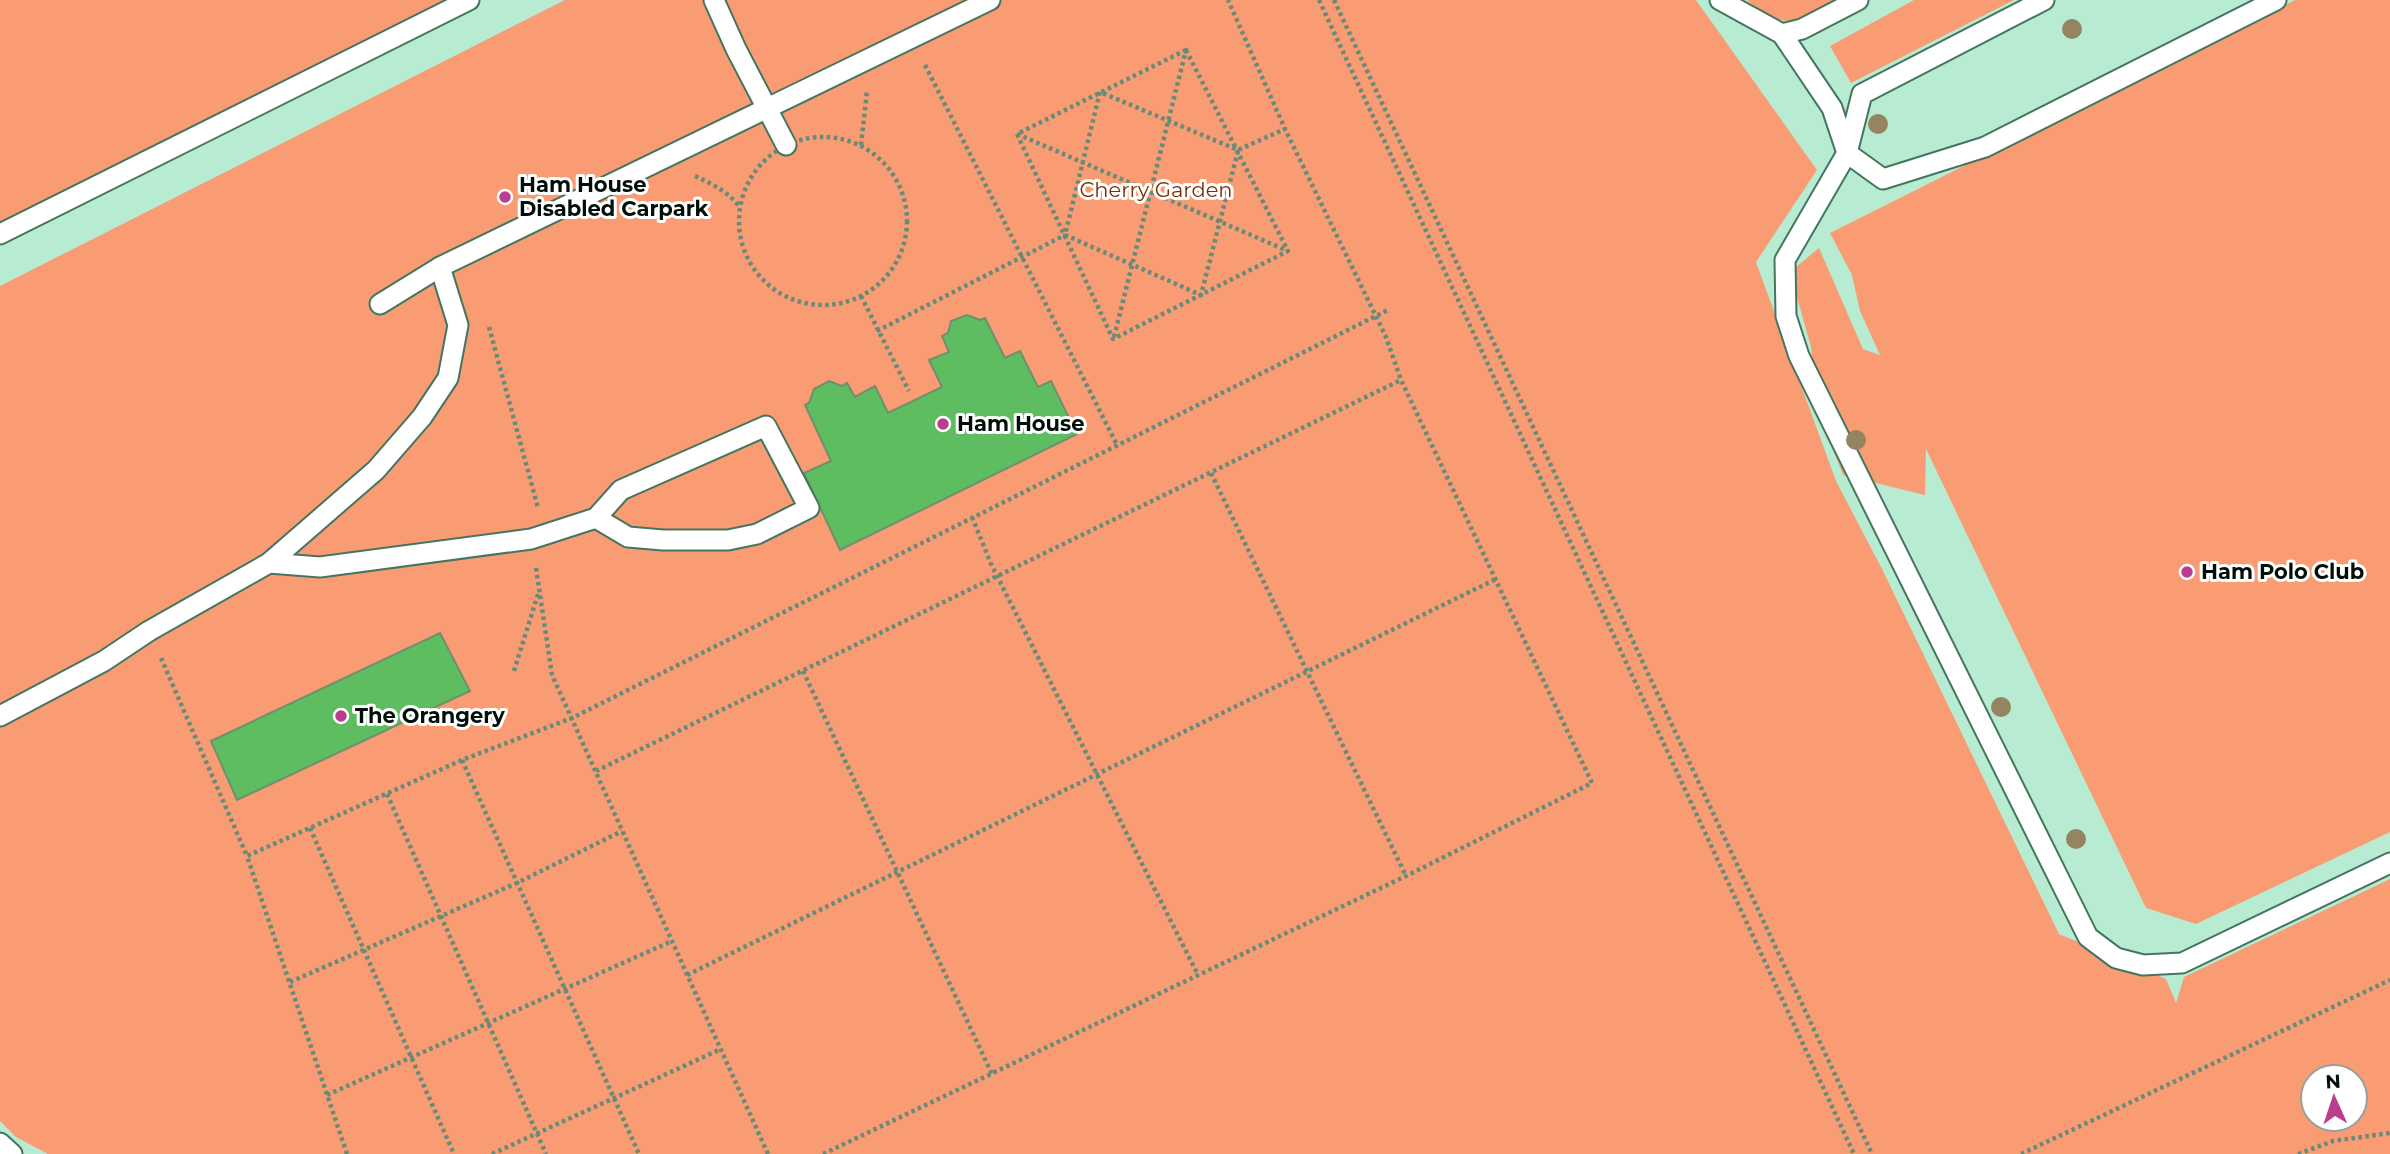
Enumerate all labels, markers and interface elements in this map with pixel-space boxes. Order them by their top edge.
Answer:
place label: Ham House Disabled Carpark [519,172,709,221]
park label: Cherry Garden [1079,177,1233,202]
marker: Ham House Disabled Carpark [497,189,513,205]
place label: Ham House [957,411,1084,436]
marker: Ham House [935,416,951,432]
place label: Ham Polo Club [2201,559,2364,584]
marker: Ham Polo Club [2179,564,2195,580]
place label: The Orangery [355,703,505,728]
marker: The Orangery [333,708,349,724]
north arrow [2299,1063,2369,1133]
text: N [2325,1070,2341,1093]

